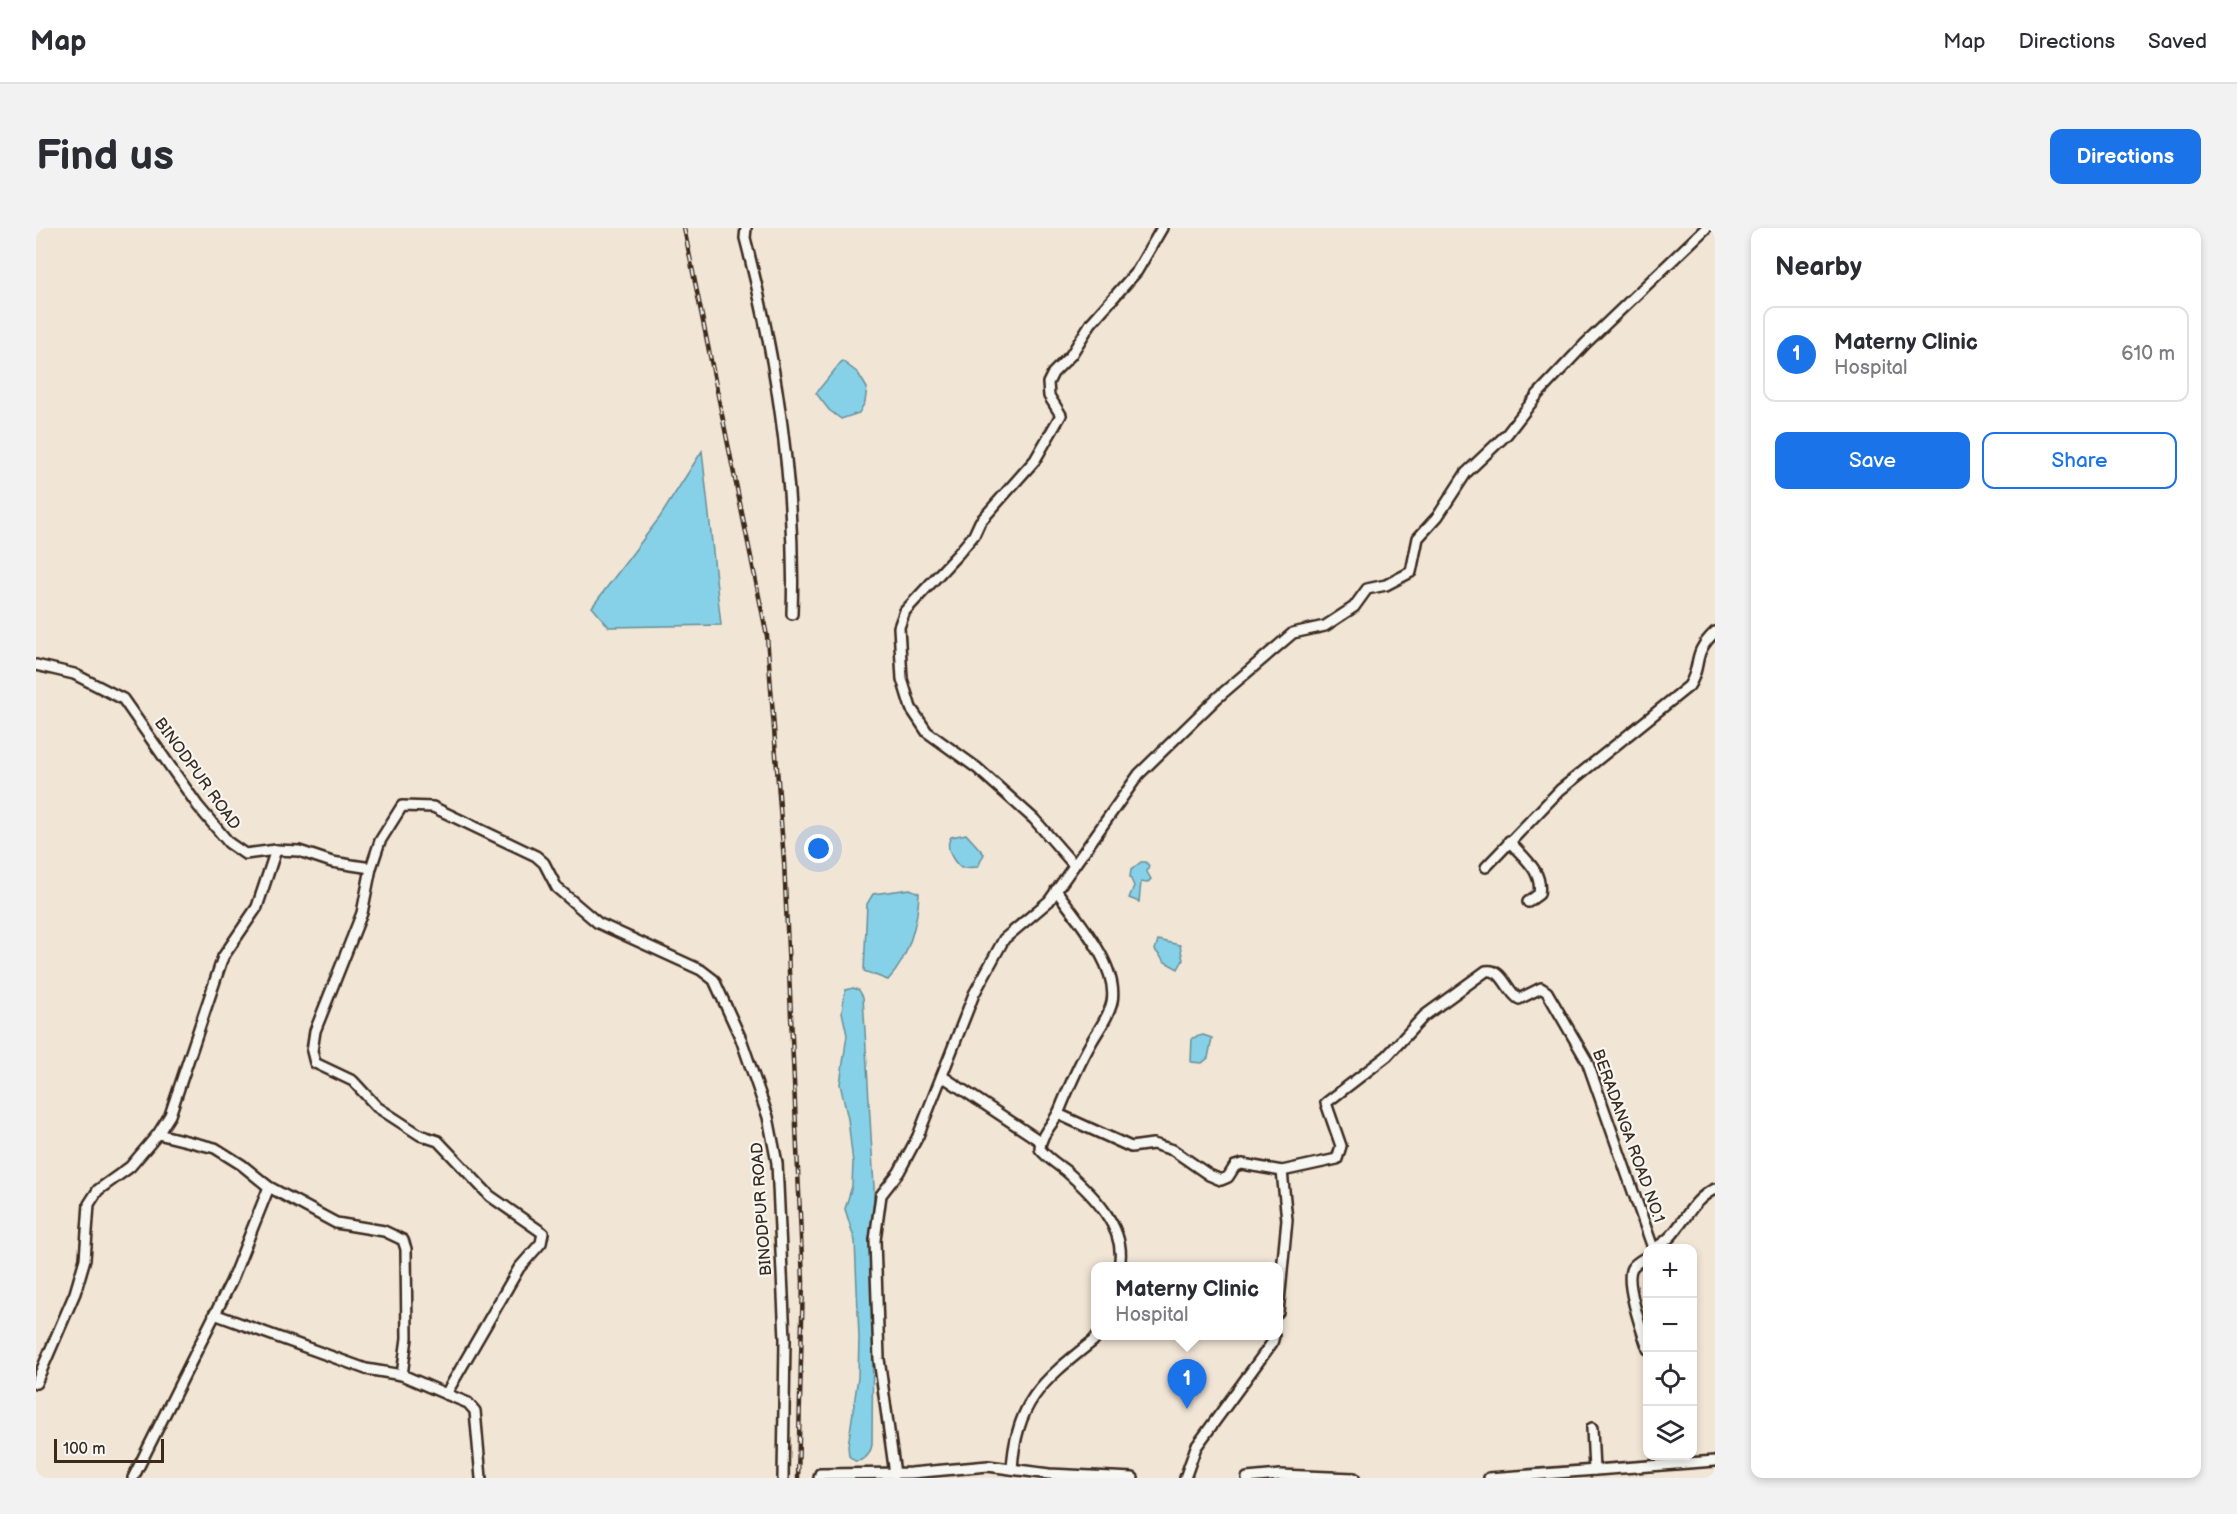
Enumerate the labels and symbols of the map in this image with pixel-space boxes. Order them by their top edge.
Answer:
street label: BINODPUR ROAD [150,714,244,834]
your location [804,834,833,863]
street label: BERADANGA ROAD NO.1 [1588,1047,1668,1225]
street label: BINODPUR ROAD [748,1142,776,1276]
pin: 1 [1168,1360,1206,1409]
scale bar [54,1436,164,1464]

